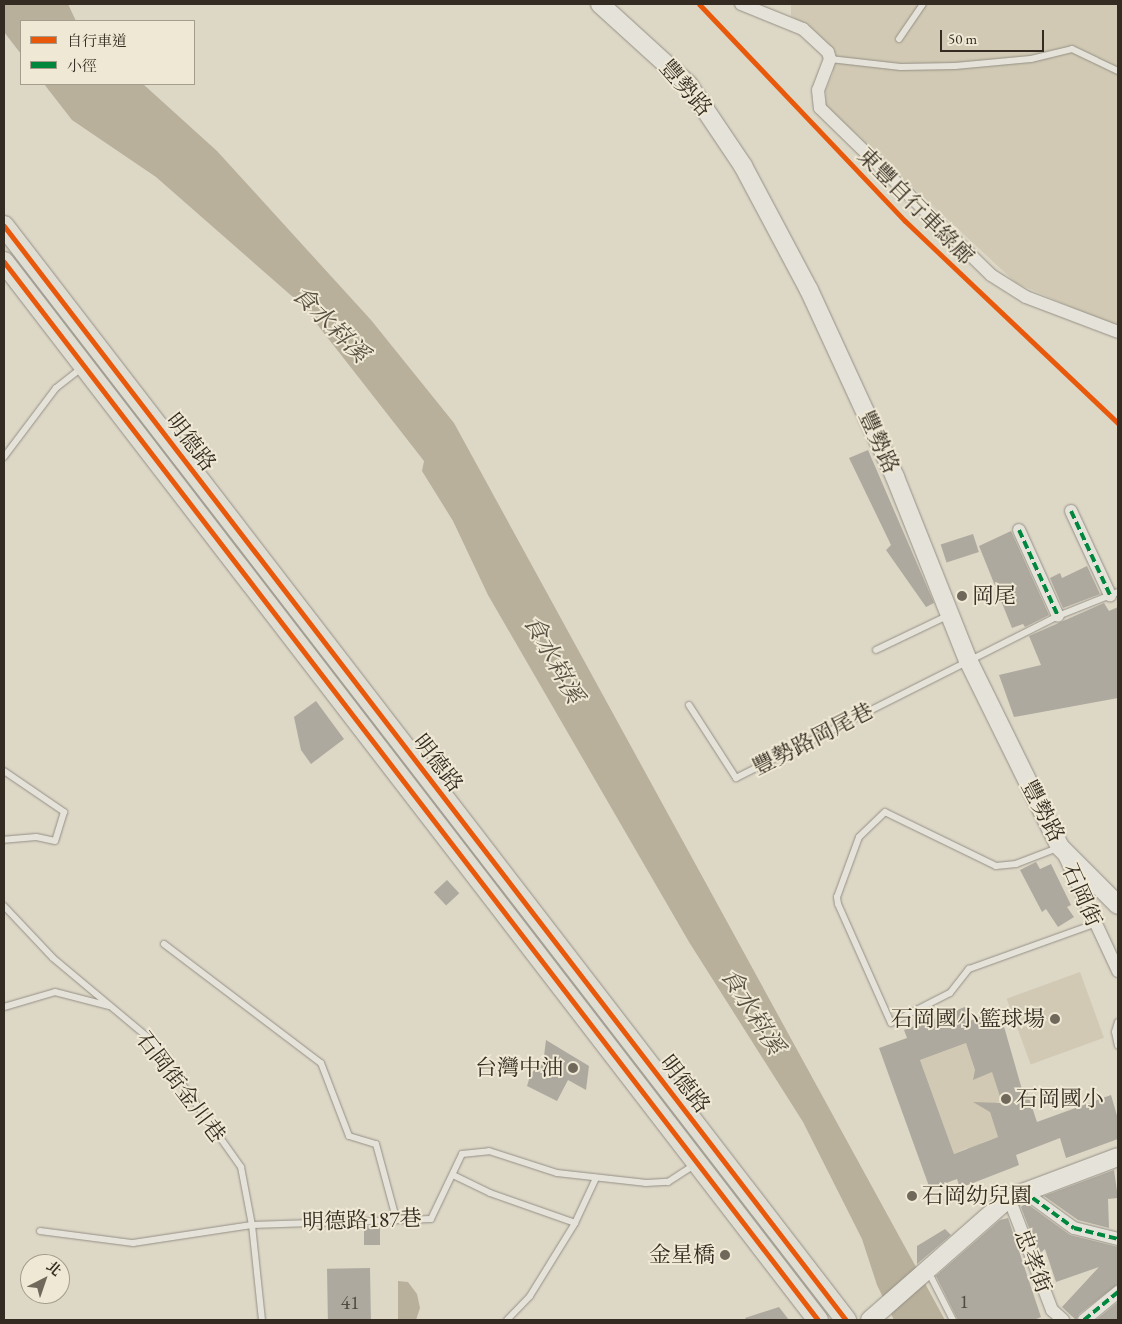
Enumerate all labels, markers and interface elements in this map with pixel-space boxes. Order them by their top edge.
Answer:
legend [20,20,195,85]
scale bar [942,20,1046,52]
text: 50 m [948,29,977,48]
text: 自行車道 [67,31,127,50]
street label: 豐勢路 [654,54,718,122]
text: 小徑 [67,56,97,75]
street label: 東豐自行車綠廊 [852,142,980,270]
water label: 食水嵙溪 [287,280,375,368]
street label: 豐勢路 [853,407,905,477]
street label: 明德路 [160,408,222,476]
place label: 岡尾 [972,583,1016,609]
marker: 岡尾 [956,590,968,602]
water label: 食水嵙溪 [518,610,590,708]
street label: 豐勢路岡尾巷 [748,697,878,781]
street label: 明德路 [407,729,469,797]
street label: 豐勢路 [1016,776,1070,846]
street label: 石岡街 [1057,859,1107,931]
water label: 食水嵙溪 [715,963,791,1059]
place label: 石岡國小籃球場 [891,1006,1045,1032]
marker: 石岡國小籃球場 [1049,1013,1061,1025]
street label: 石岡街金川巷 [131,1026,231,1148]
street label: 明德路 [654,1050,716,1118]
place label: 台灣中油 [475,1055,563,1081]
marker: 台灣中油 [567,1062,579,1074]
place label: 石岡國小 [1016,1086,1104,1112]
marker: 石岡國小 [1000,1093,1012,1105]
place label: 石岡幼兒園 [922,1183,1032,1209]
marker: 石岡幼兒園 [906,1190,918,1202]
street label: 明德路187巷 [302,1205,422,1235]
street label: 忠孝街 [1009,1225,1057,1297]
place label: 金星橋 [649,1242,715,1268]
marker: 金星橋 [719,1249,731,1261]
north arrow [20,1254,70,1304]
text: 北 [43,1257,65,1280]
house number: 1 [959,1289,969,1313]
house number: 41 [340,1290,360,1314]

